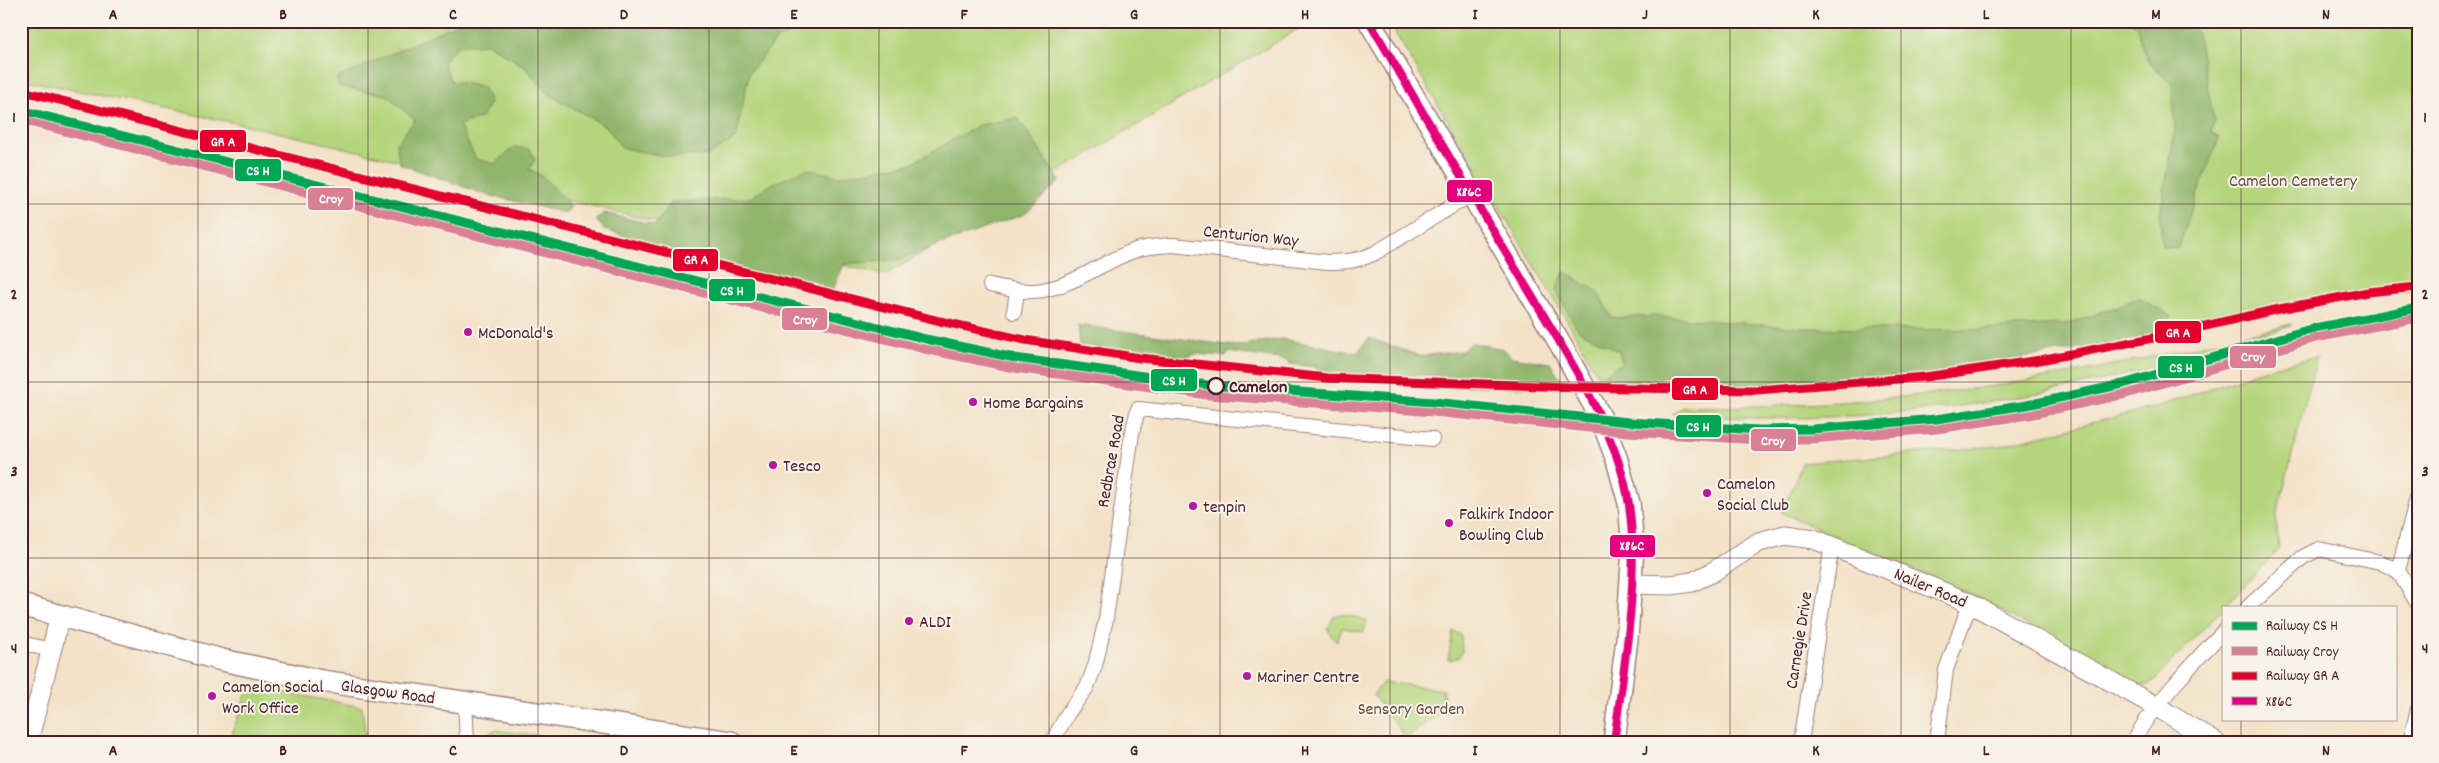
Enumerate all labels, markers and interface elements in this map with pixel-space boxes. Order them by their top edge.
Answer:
text: A [109,4,118,27]
text: B [279,4,287,27]
text: C [449,4,457,27]
text: D [620,4,629,27]
text: E [790,4,798,27]
text: F [960,4,968,27]
text: G [1130,4,1138,27]
text: H [1301,4,1309,27]
text: I [1473,4,1479,27]
text: J [1642,4,1648,27]
text: K [1812,4,1820,27]
text: L [1983,4,1990,27]
text: M [2151,4,2161,27]
text: N [2322,4,2330,27]
text: 1 [12,107,16,130]
text: 1 [2423,107,2427,130]
line badge: GR A [199,129,247,153]
text: GR A [211,133,236,153]
line badge: CS H [234,158,282,182]
text: CS H [246,162,270,182]
park label: Camelon Cemetery [2229,170,2358,195]
line badge: X86C [1446,179,1493,203]
text: X86C [1457,183,1481,203]
line badge: Croy [307,187,354,211]
text: Croy [319,190,344,210]
street label: Centurion Way [1202,220,1300,255]
line badge: GR A [672,248,719,272]
text: GR A [684,251,709,271]
line badge: CS H [708,278,756,302]
text: CS H [720,282,744,302]
text: 2 [11,284,18,307]
text: 2 [2422,284,2429,307]
line badge: Croy [781,307,828,331]
text: Croy [793,311,818,331]
line badge: GR A [2154,320,2202,344]
place label: McDonald's [478,322,554,347]
text: GR A [2166,324,2191,344]
marker: McDonald's [462,326,474,338]
line badge: Croy [2229,345,2277,369]
text: Croy [2241,348,2266,368]
line badge: CS H [2157,355,2205,379]
text: CS H [2169,359,2193,379]
line badge: CS H [1150,368,1198,392]
text: CS H [1162,372,1186,392]
place label: Camelon [1229,376,1287,401]
marker: Camelon [1207,377,1225,395]
line badge: GR A [1671,377,1719,401]
text: GR A [1683,381,1708,401]
place label: Home Bargains [983,392,1084,417]
marker: Home Bargains [967,396,979,408]
street label: Redbrae Road [1092,413,1133,510]
line badge: CS H [1675,414,1722,438]
text: CS H [1686,418,1710,438]
line badge: Croy [1750,428,1797,452]
text: Croy [1761,432,1786,452]
place label: Tesco [783,455,821,480]
marker: Tesco [767,459,779,471]
text: 3 [10,461,18,484]
text: 3 [2421,461,2429,484]
place label: Camelon Social Club [1717,473,1789,519]
marker: Camelon Social Club [1701,487,1713,499]
place label: tenpin [1203,496,1246,521]
marker: tenpin [1187,500,1199,512]
place label: Falkirk Indoor Bowling Club [1459,503,1554,549]
marker: Falkirk Indoor Bowling Club [1443,517,1455,529]
line badge: X86C [1609,534,1656,558]
text: X86C [1620,537,1644,557]
street label: Nailer Road [1890,563,1970,616]
street label: Carnegie Drive [1780,590,1821,691]
legend [2222,606,2396,720]
place label: ALDI [919,611,951,636]
marker: ALDI [903,615,915,627]
text: Railway CS H [2266,616,2338,638]
text: 4 [11,638,17,661]
text: 4 [2422,638,2428,661]
text: Railway Croy [2266,642,2340,664]
place label: Mariner Centre [1257,666,1359,691]
text: Railway GR A [2266,666,2339,688]
marker: Mariner Centre [1241,670,1253,682]
street label: Glasgow Road [339,675,436,712]
place label: Camelon Social Work Office [222,676,324,722]
marker: Camelon Social Work Office [206,690,218,702]
text: X86C [2266,692,2292,714]
park label: Sensory Garden [1358,698,1464,723]
text: A [109,740,118,763]
text: B [279,740,287,763]
text: C [449,740,457,763]
text: D [620,740,629,763]
text: E [790,740,798,763]
text: F [960,740,968,763]
text: G [1130,740,1138,763]
text: H [1301,740,1309,763]
text: I [1473,740,1479,763]
text: J [1642,740,1648,763]
text: K [1812,740,1820,763]
text: L [1983,740,1990,763]
text: M [2151,740,2161,763]
text: N [2322,740,2330,763]

